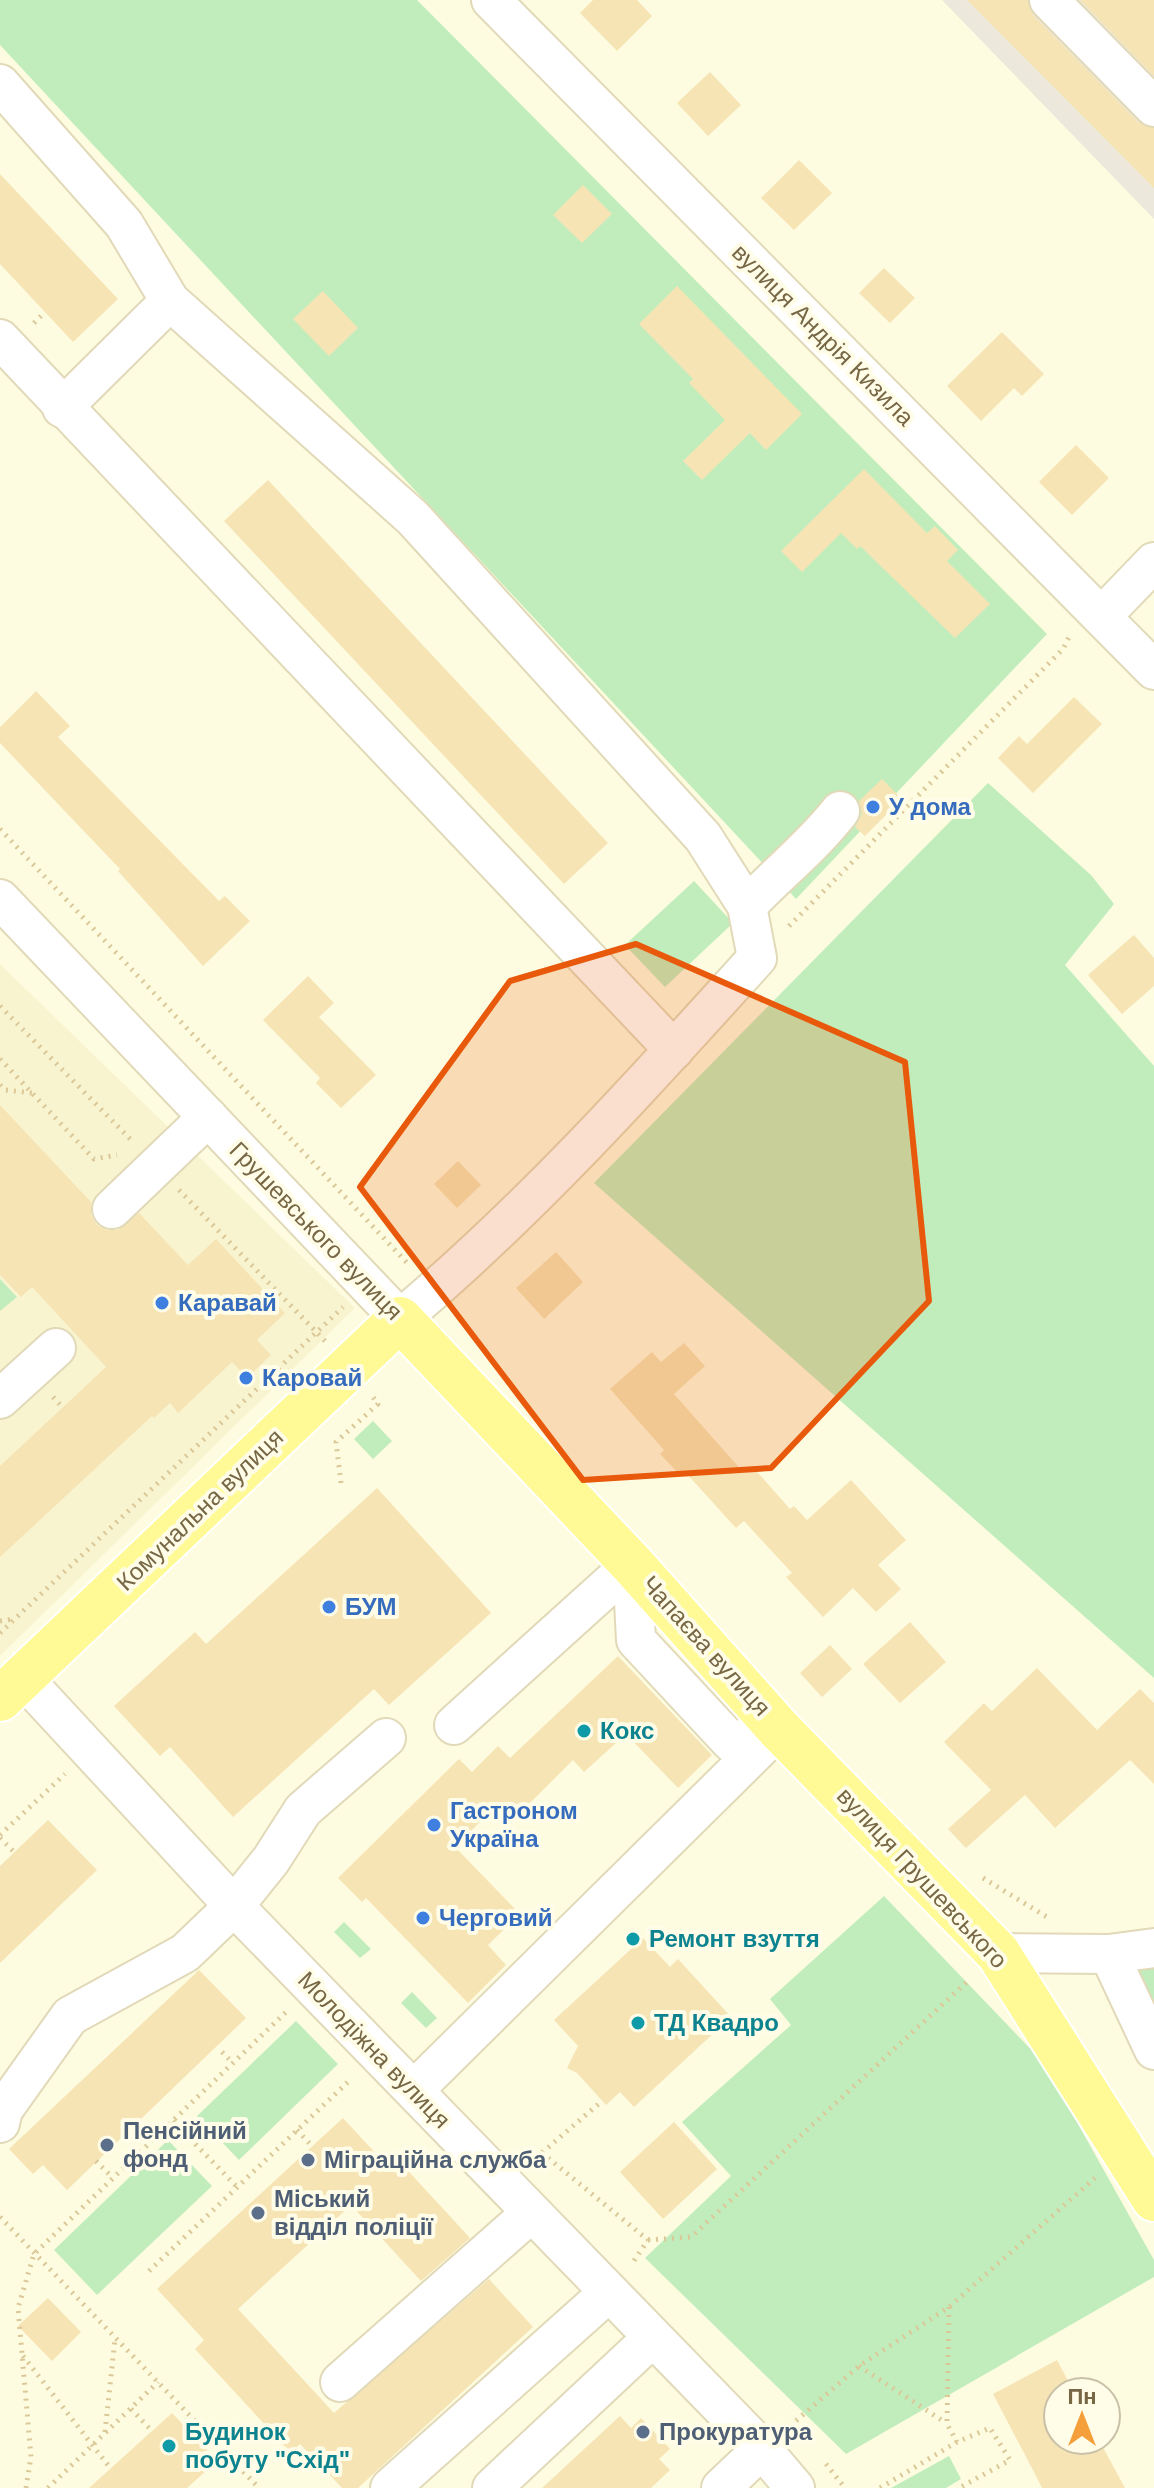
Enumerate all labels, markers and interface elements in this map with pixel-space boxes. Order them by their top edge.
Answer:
street label: вулиця Андрія Кизила [727,238,920,431]
place label: У дома [889,793,972,820]
marker: У дома [864,798,882,816]
street label: Грушевського вулиця [224,1136,408,1325]
place label: Каравай [178,1289,277,1316]
marker: Каравай [153,1294,171,1312]
place label: Каровай [262,1364,362,1391]
marker: Каровай [237,1369,255,1387]
street label: Комунальна вулиця [111,1423,288,1596]
street label: Чапаєва вулиця [637,1570,776,1721]
place label: БУМ [345,1593,397,1620]
marker: БУМ [320,1598,338,1616]
place label: Кокс [600,1717,654,1744]
marker: Кокс [575,1722,593,1740]
street label: вулиця Грушевського [832,1782,1013,1973]
place label: Гастроном Україна [450,1797,578,1852]
marker: Гастроном Україна [425,1816,443,1834]
place label: Черговий [439,1904,552,1931]
marker: Черговий [414,1909,432,1927]
place label: Ремонт взуття [649,1925,820,1952]
marker: Ремонт взуття [624,1930,642,1948]
street label: Молодіжна вулиця [293,1966,456,2133]
place label: ТД Квадро [654,2009,779,2036]
marker: ТД Квадро [629,2014,647,2032]
place label: Пенсійний фонд [123,2117,247,2172]
marker: Пенсійний фонд [98,2136,116,2154]
place label: Міграційна служба [324,2146,547,2173]
marker: Міграційна служба [299,2151,317,2169]
place label: Міський відділ поліції [274,2185,434,2240]
marker: Міський відділ поліції [249,2204,267,2222]
north arrow [1042,2376,1122,2456]
text: Пн [1067,2384,1097,2409]
place label: Будинок побуту "Схід" [185,2418,350,2473]
place label: Прокуратура [659,2418,813,2445]
marker: Прокуратура [634,2423,652,2441]
marker: Будинок побуту "Схід" [160,2437,178,2455]

